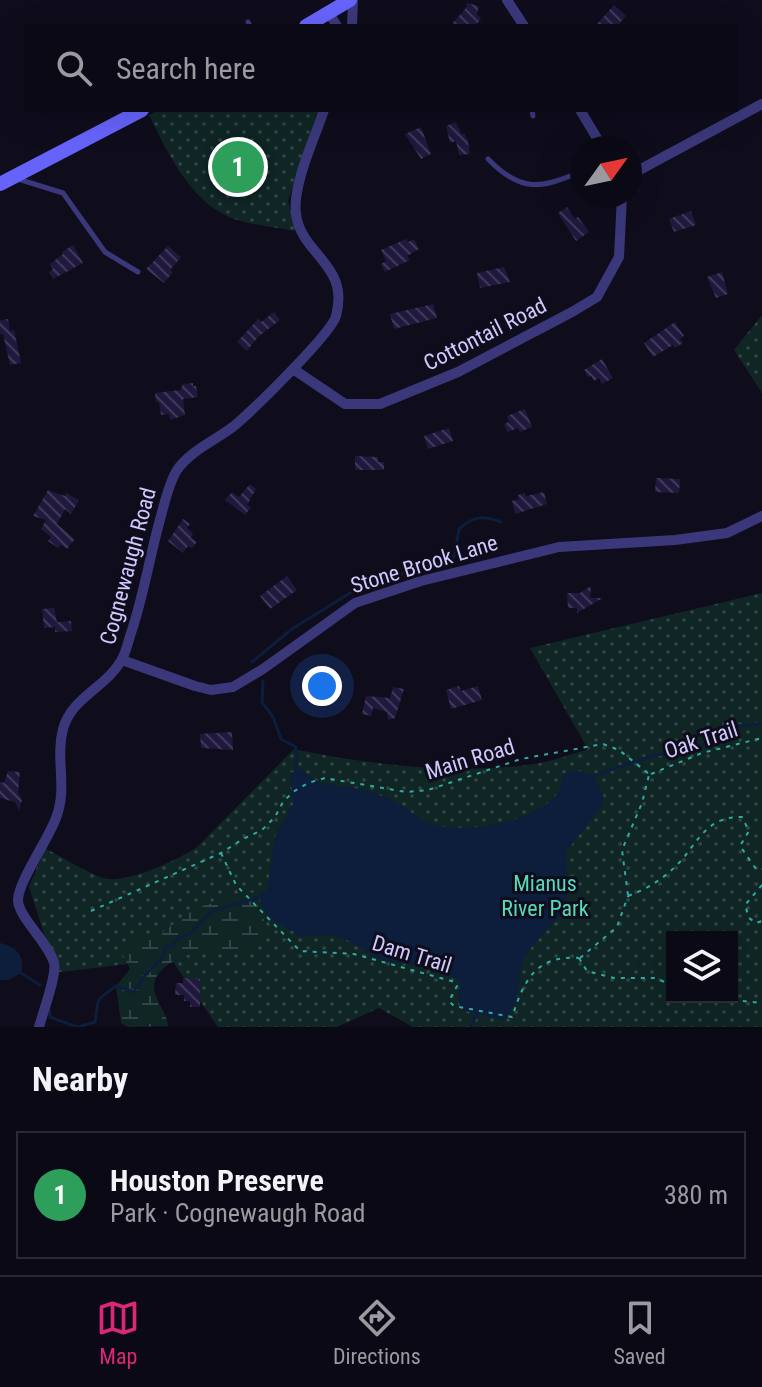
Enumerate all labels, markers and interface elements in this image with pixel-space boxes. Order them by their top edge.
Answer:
search box [24,24,738,112]
icon: search [52,46,96,90]
text: Search here [116,51,256,86]
north arrow [570,136,642,208]
pin: 1 [212,137,264,197]
street label: Cottontail Road [419,292,551,376]
street label: Cognewaugh Road [95,485,161,647]
street label: Stone Brook Lane [348,530,500,598]
your location [302,666,342,706]
street label: Oak Trail [661,716,741,764]
street label: Main Road [422,734,518,784]
park label: Mianus River Park [501,871,589,921]
street label: Dam Trail [369,930,455,978]
map controls [666,931,738,1003]
button: layers [666,931,738,1003]
text: Nearby [32,1059,128,1099]
text: Houston Preserve [110,1163,324,1198]
text: 1 [53,1180,67,1210]
text: 380 m [664,1180,728,1210]
text: Park · Cognewaugh Road [110,1198,366,1228]
tab: Map [96,1296,140,1369]
tab: Directions [333,1296,421,1369]
tab: Saved [613,1296,666,1369]

